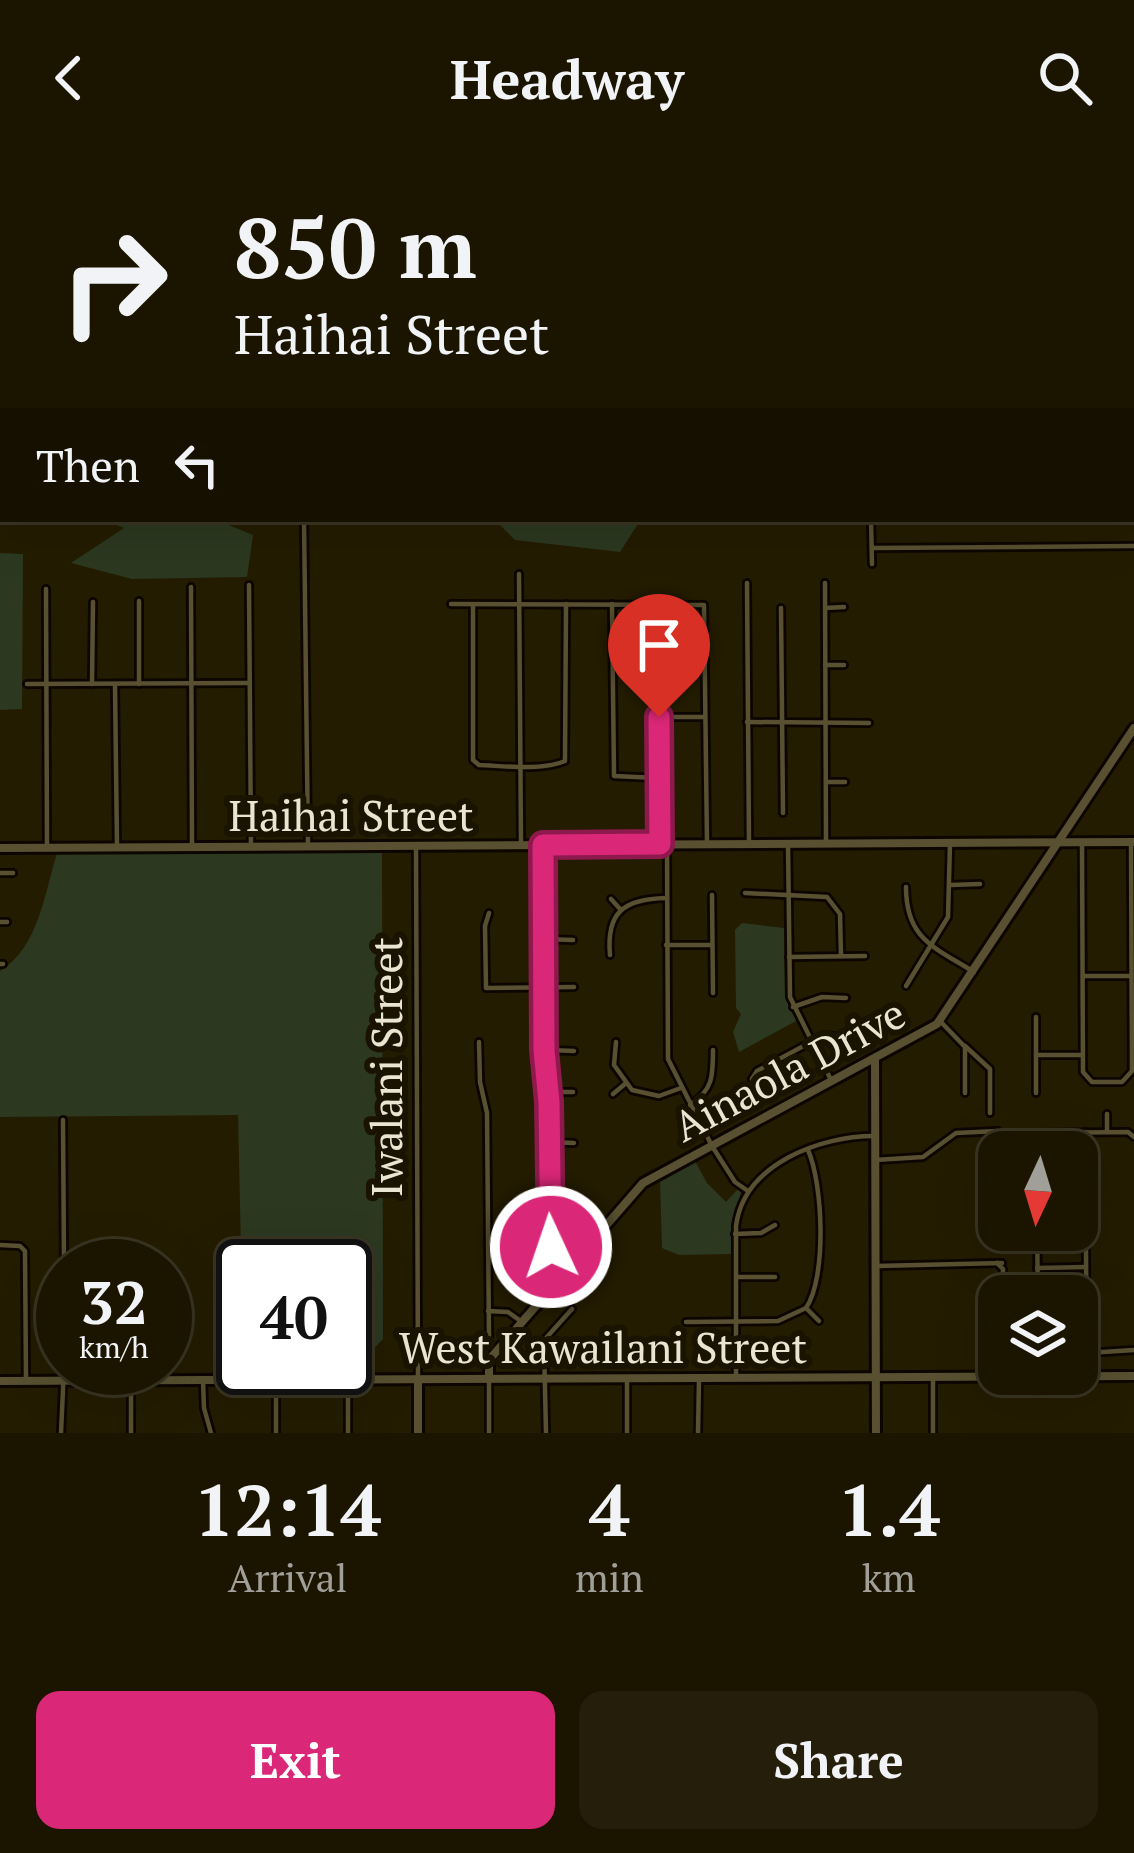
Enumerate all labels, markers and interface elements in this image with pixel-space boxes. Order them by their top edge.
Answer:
text: Headway [450,43,684,114]
icon: back [36,45,102,111]
icon: search [1032,45,1098,111]
text: 850 m [234,191,477,302]
icon: right [36,204,192,360]
text: Haihai Street [234,298,549,369]
icon: left [164,432,230,498]
text: Then [36,435,140,495]
pin [608,594,710,717]
icon: arrive [626,612,692,678]
street label: Haihai Street [228,787,474,843]
street label: Iwalani Street [358,936,414,1197]
street label: Ainaola Drive [663,985,914,1154]
north arrow [978,1131,1098,1251]
map controls [978,1131,1098,1395]
position arrow [488,1184,614,1310]
speed limit sign: 40 [216,1239,372,1395]
text: 32 [80,1262,148,1341]
button: layers [978,1275,1098,1395]
street label: West Kawailani Street [399,1319,807,1375]
text: km/h [79,1327,149,1367]
text: 12:14 [194,1461,381,1557]
text: 4 [589,1461,630,1557]
text: 1.4 [837,1461,940,1557]
text: Arrival [228,1551,347,1603]
text: min [575,1551,644,1603]
text: km [862,1551,916,1603]
button: Exit [36,1691,555,1829]
button: Share [579,1691,1098,1829]

